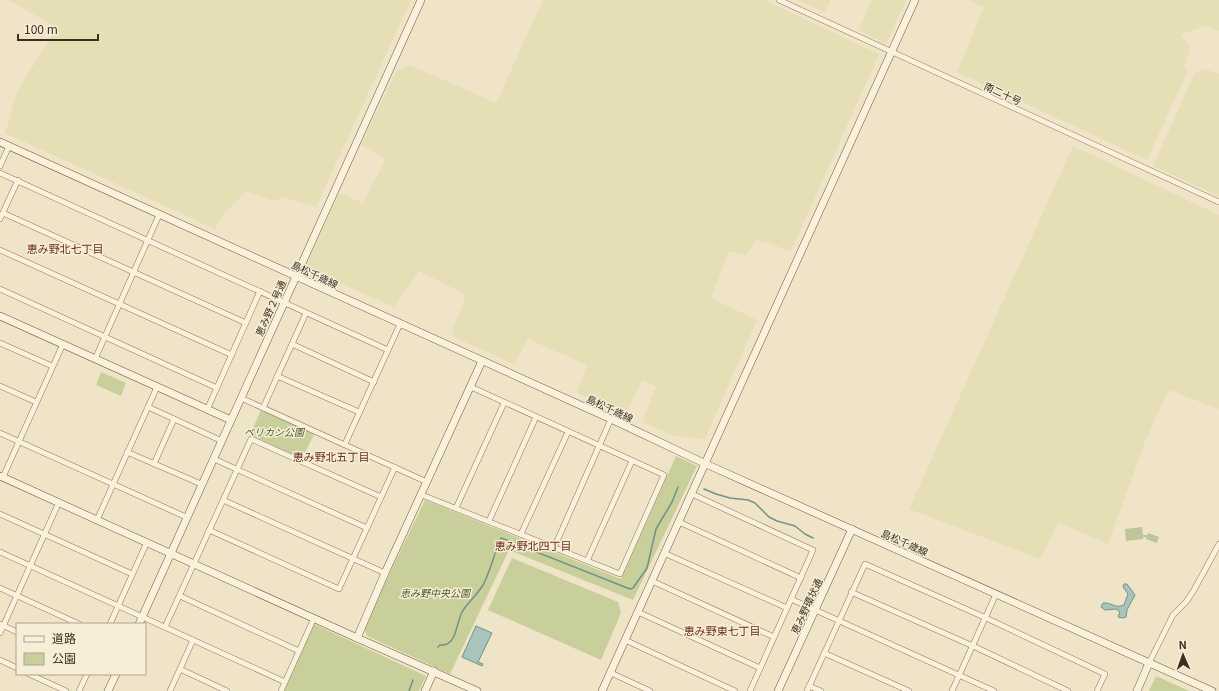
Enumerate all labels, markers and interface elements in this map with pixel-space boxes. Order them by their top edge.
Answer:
scale bar [18,16,98,42]
text: 100 m [24,20,58,37]
street label: 南二十号 [982,78,1024,108]
district label: 恵み野北七丁目 [27,240,104,256]
street label: 島松千歳線 [289,257,341,291]
street label: 恵み野２号通 [251,278,289,338]
street label: 島松千歳線 [584,391,636,425]
park label: ペリカン公園 [244,424,306,439]
district label: 恵み野北五丁目 [293,448,370,464]
street label: 島松千歳線 [879,525,931,559]
district label: 恵み野北四丁目 [495,537,572,553]
street label: 恵み野環状通 [787,576,825,636]
park label: 恵み野中央公園 [400,585,472,600]
district label: 恵み野東七丁目 [684,622,761,638]
legend [16,623,146,675]
text: 道路 [52,629,76,646]
north arrow [1163,635,1203,675]
text: N [1178,636,1187,652]
text: 公園 [52,649,76,666]

